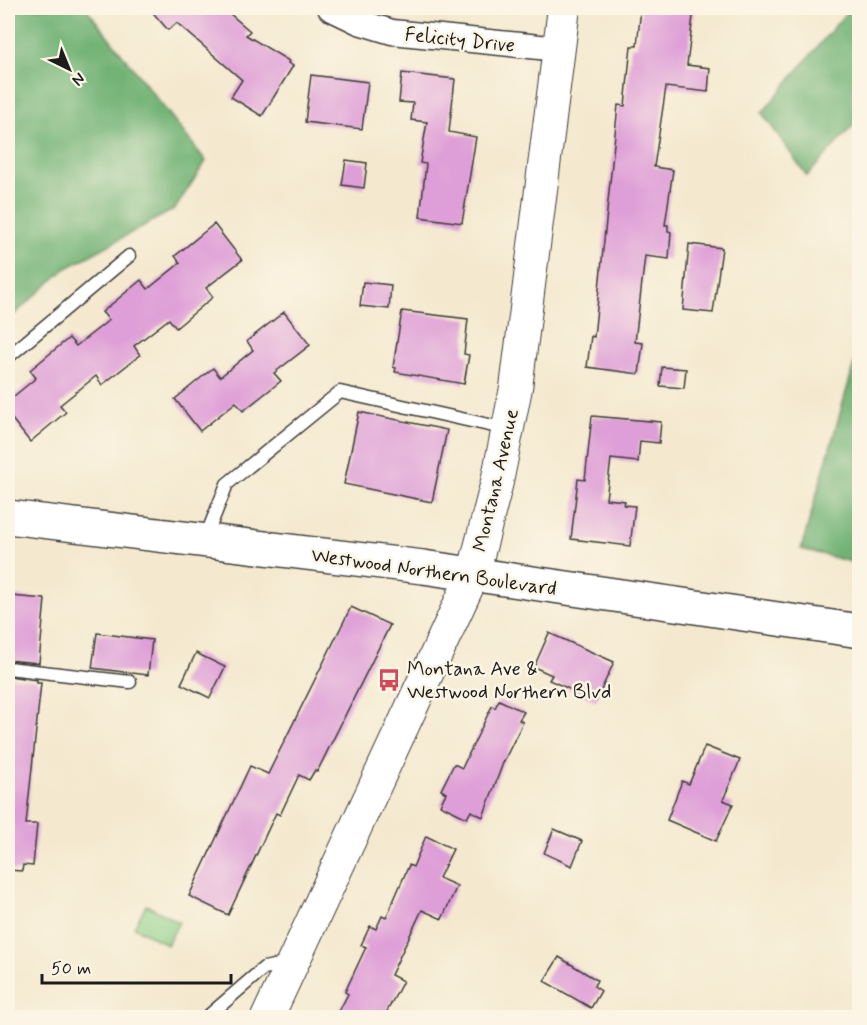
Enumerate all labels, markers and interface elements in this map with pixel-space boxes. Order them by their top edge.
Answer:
street label: Felicity Drive [403,21,516,60]
north arrow [39,39,99,99]
text: N [67,68,89,90]
street label: Montana Avenue [467,406,526,554]
street label: Westwood Northern Boulevard [309,542,558,603]
place label: Montana Ave & Westwood Northern Blvd [407,656,611,706]
bus stop icon: Montana Ave & Westwood Northern Blvd [376,667,402,693]
scale bar [42,947,231,985]
text: 50 m [51,957,91,981]

